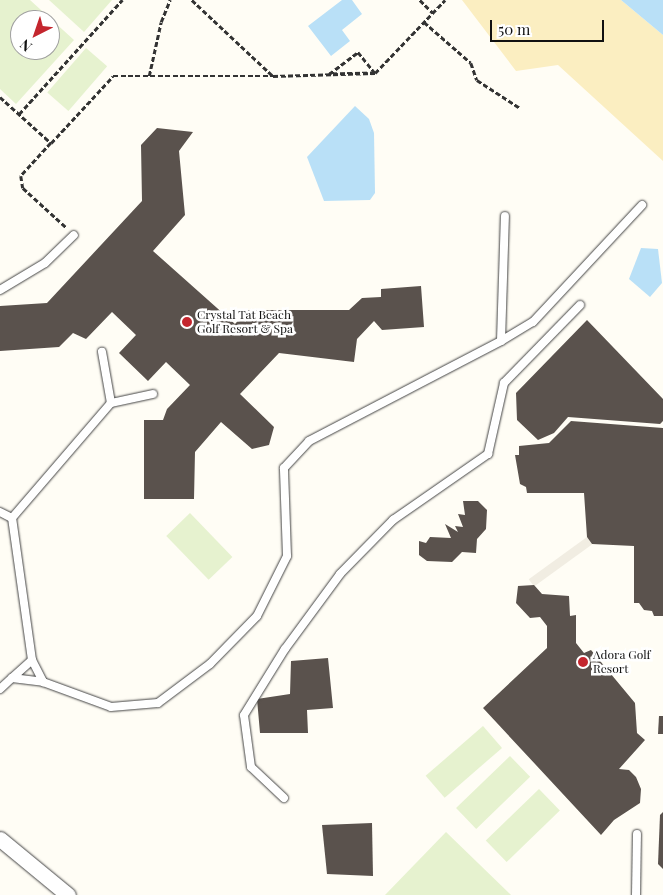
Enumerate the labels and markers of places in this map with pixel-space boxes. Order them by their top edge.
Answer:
place label: Crystal Tat Beach Golf Resort & Spa [197,308,293,336]
marker: Crystal Tat Beach Golf Resort & Spa [181,316,193,328]
place label: Adora Golf Resort [593,648,651,676]
marker: Adora Golf Resort [577,656,589,668]

